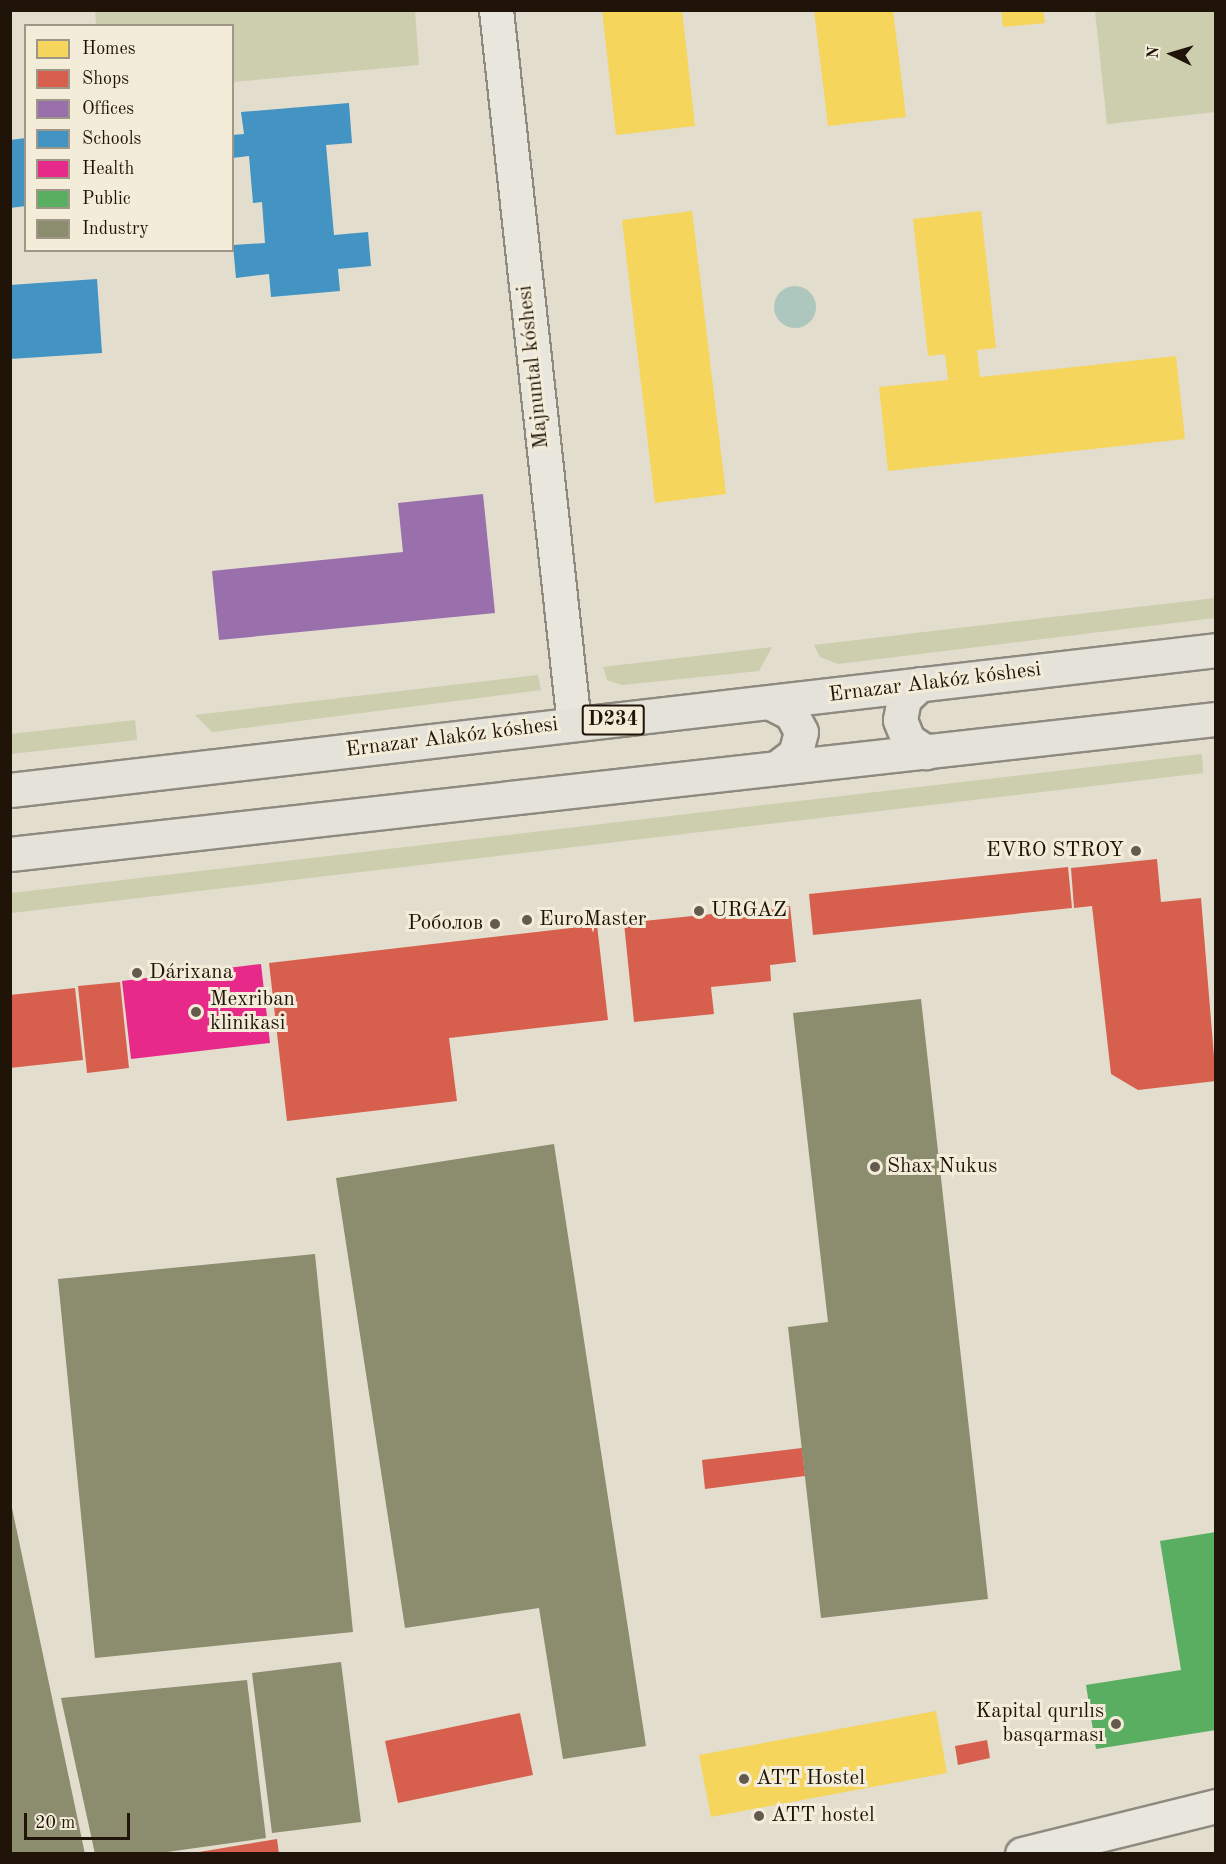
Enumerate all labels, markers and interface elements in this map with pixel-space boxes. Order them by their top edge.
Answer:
legend [24,24,234,252]
north arrow [1142,24,1202,84]
text: Homes [82,40,136,58]
text: N [1146,46,1163,59]
text: Shops [82,70,129,88]
text: Offices [82,100,134,118]
text: Schools [82,130,141,148]
text: Health [82,160,134,178]
text: Public [82,190,131,208]
text: Industry [82,220,149,238]
street label: Majnuntal kóshesi [513,284,555,450]
street label: Ernazar Alakóz kóshesi [827,657,1043,709]
road number: D234 [582,703,644,737]
street label: Ernazar Alakóz kóshesi [344,712,560,764]
place label: EVRO STROY [986,838,1124,864]
marker: EVRO STROY [1129,844,1143,858]
place label: URGAZ [711,898,787,924]
marker: URGAZ [692,904,706,918]
place label: EuroMaster [539,907,646,933]
place label: Роболов [408,911,483,937]
marker: EuroMaster [520,913,534,927]
marker: Роболов [488,917,502,931]
place label: Dárixana [149,960,233,986]
marker: Dárixana [130,966,144,980]
place label: Mexriban klinikasi [210,987,295,1037]
marker: Mexriban klinikasi [187,1003,205,1021]
place label: Shax Nukus [887,1154,997,1180]
marker: Shax Nukus [868,1160,882,1174]
place label: Kapital qurılıs basqarması [975,1699,1104,1749]
marker: Kapital qurılıs basqarması [1109,1717,1123,1731]
place label: ATT Hostel [756,1766,865,1792]
marker: ATT Hostel [737,1772,751,1786]
scale bar [27,1801,134,1839]
place label: ATT hostel [771,1803,875,1829]
marker: ATT hostel [752,1809,766,1823]
text: 20 m [35,1814,75,1832]

